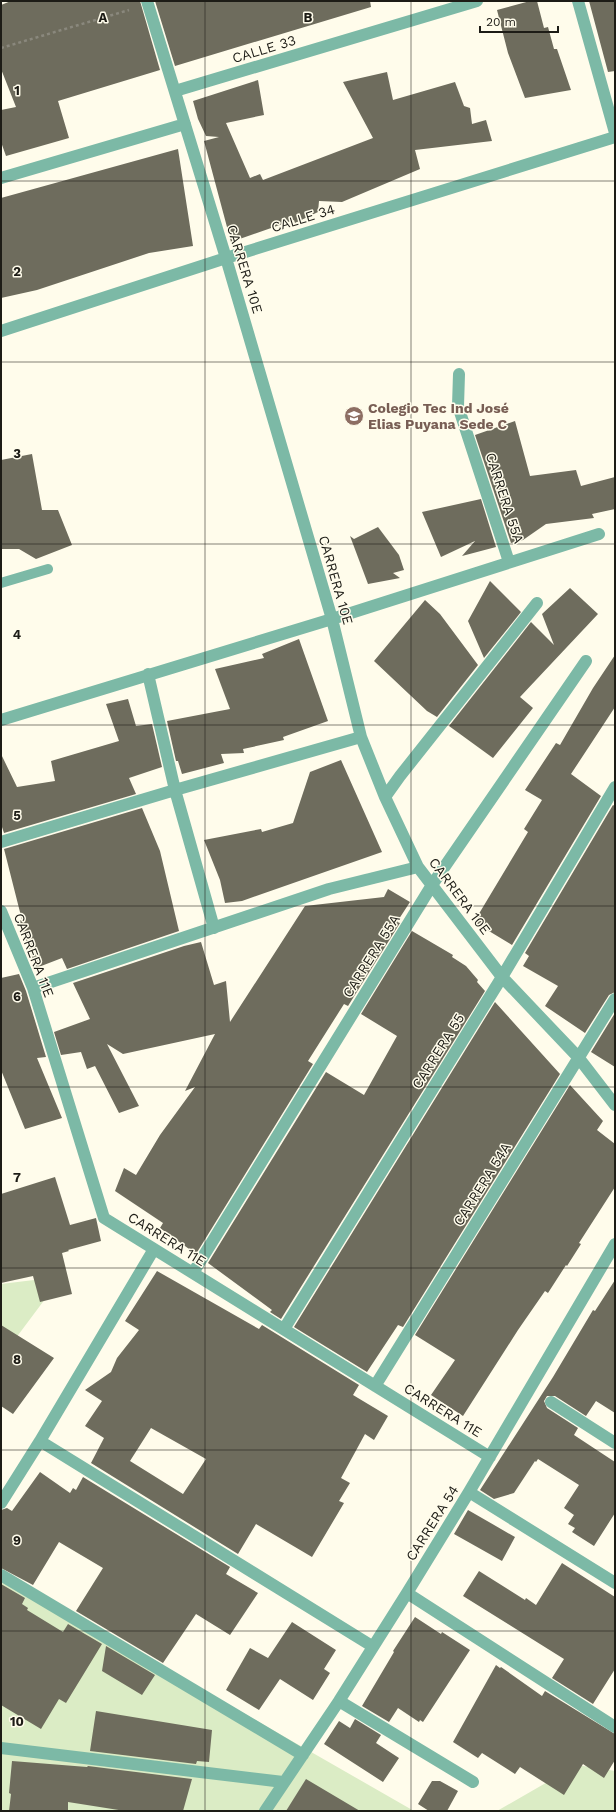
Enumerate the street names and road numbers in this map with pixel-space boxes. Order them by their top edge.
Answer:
street label: CALLE 33 [230,32,298,66]
street label: CALLE 34 [269,201,337,235]
street label: CARRERA 10E [224,223,266,315]
street label: CARRERA 55A [483,450,527,546]
street label: CARRERA 10E [316,534,356,626]
street label: CARRERA 10E [426,854,494,938]
street label: CARRERA 11E [11,911,57,999]
street label: CARRERA 55A [339,912,403,1000]
street label: CARRERA 55 [409,1011,467,1091]
street label: CARRERA 54A [450,1139,514,1229]
street label: CARRERA 11E [125,1209,209,1269]
street label: CARRERA 11E [401,1380,485,1440]
street label: CARRERA 54 [402,1482,462,1564]

